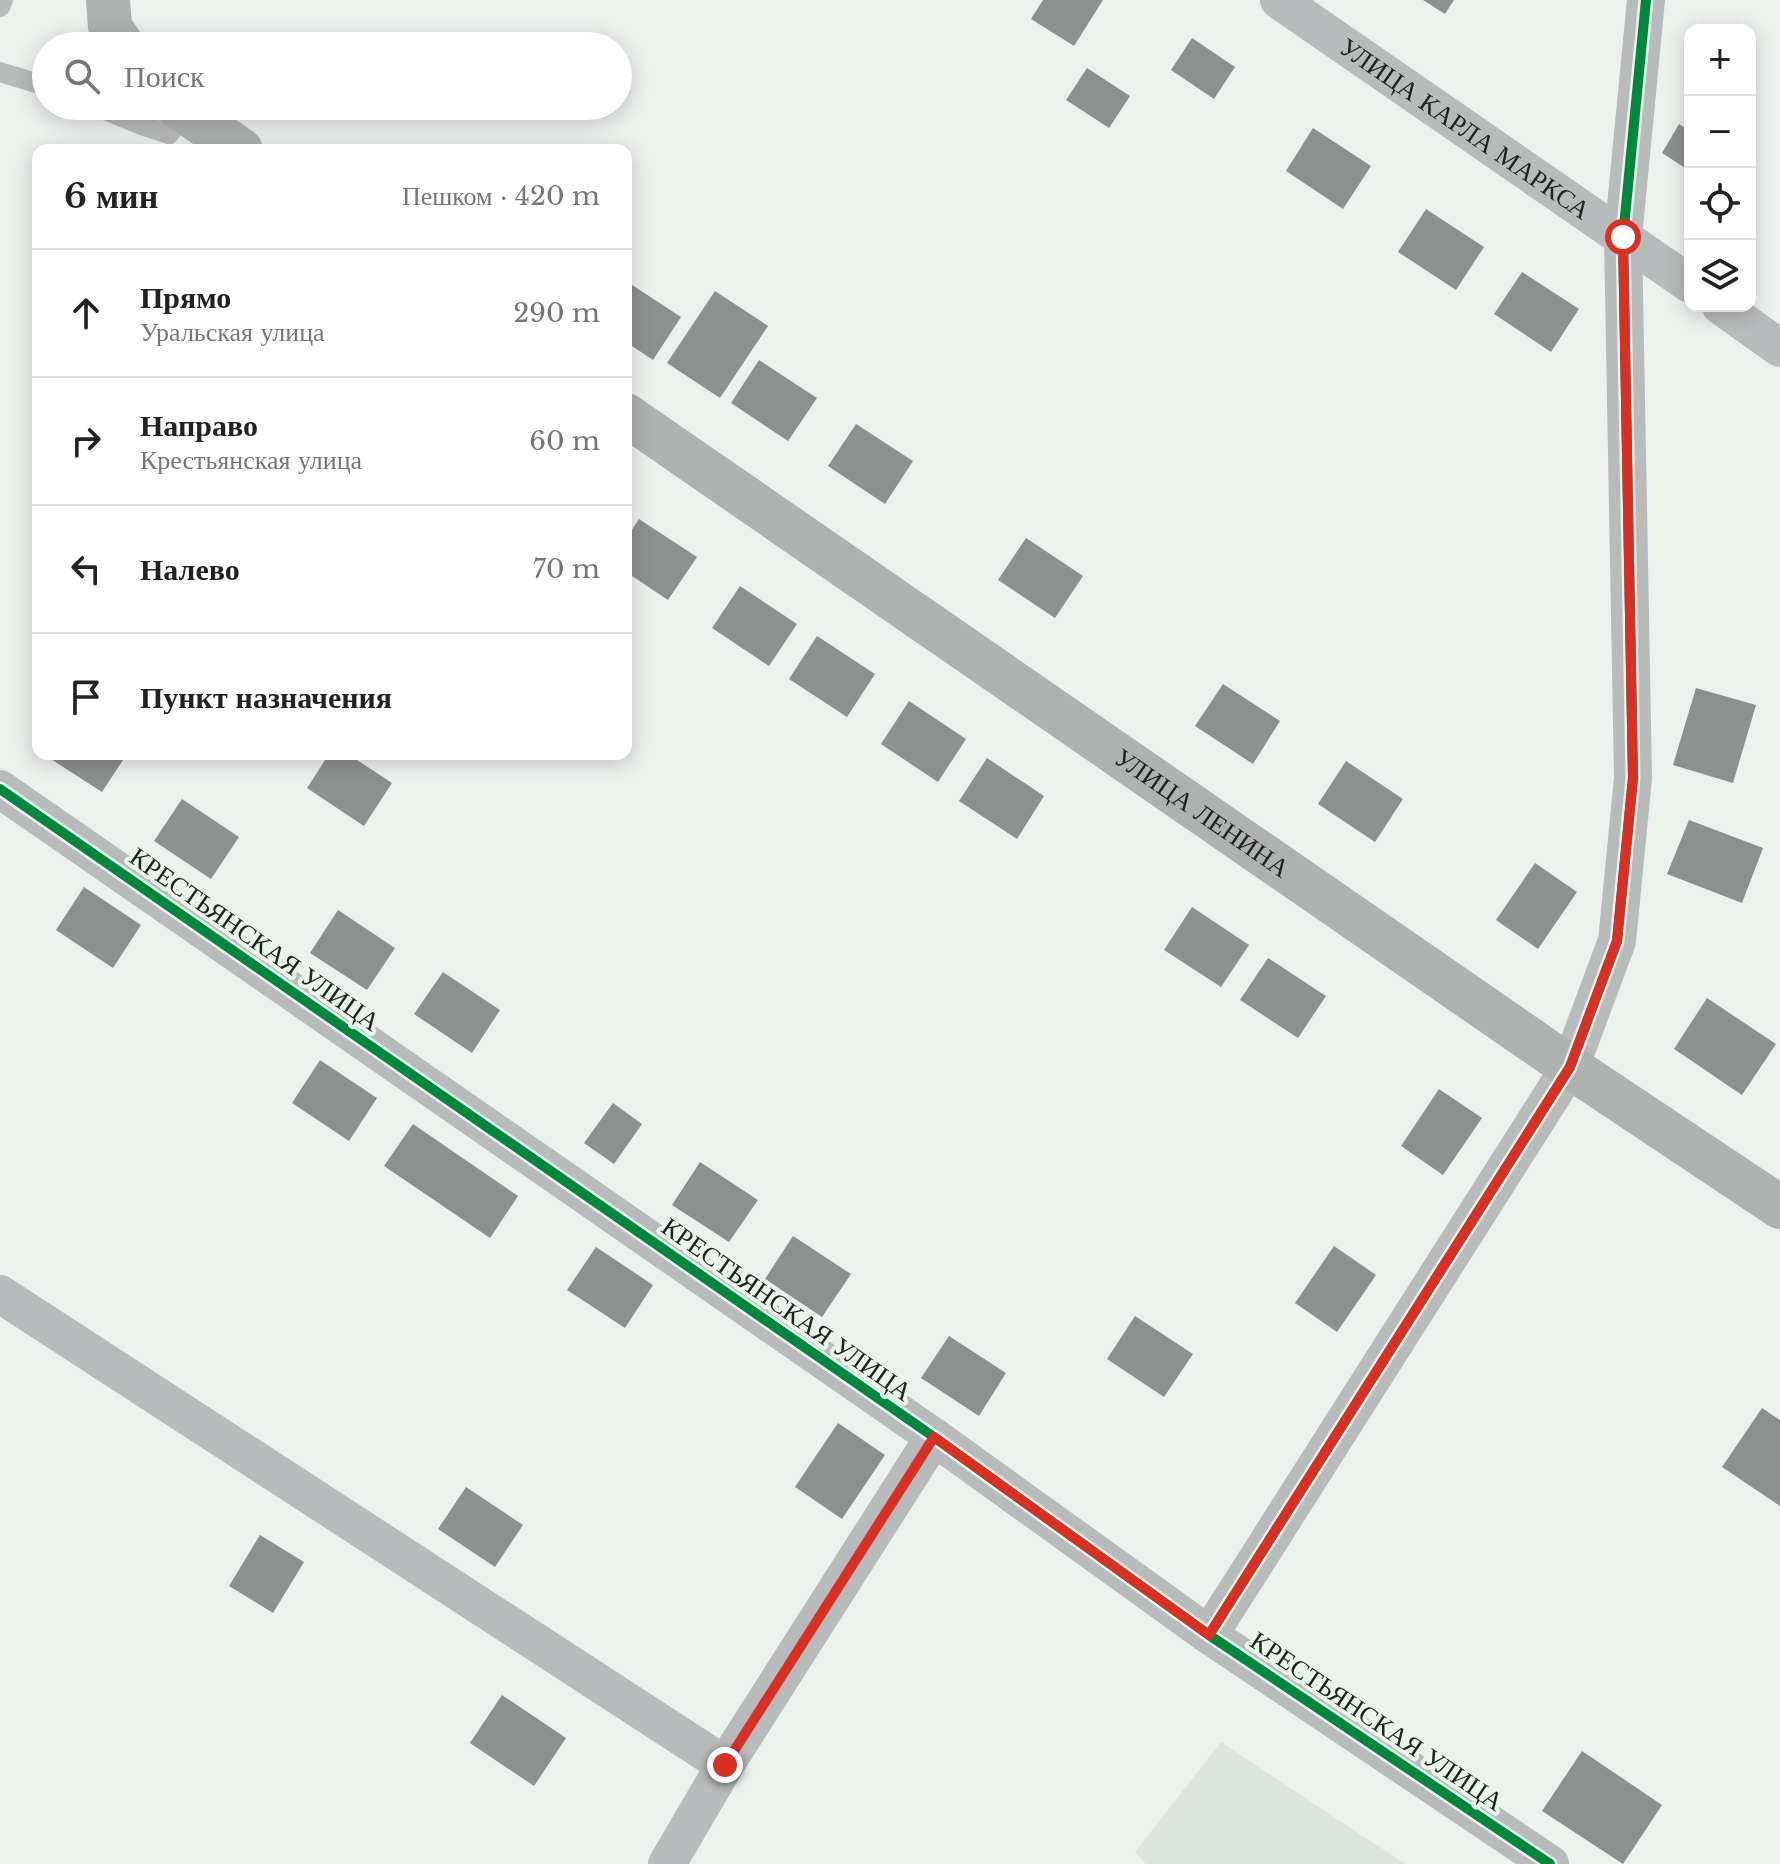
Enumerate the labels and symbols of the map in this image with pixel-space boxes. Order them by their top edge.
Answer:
street label: УЛИЦА КАРЛА МАРКСА [1334,31,1597,226]
route start [1605,219,1641,255]
street label: УЛИЦА ЛЕНИНА [1108,741,1296,885]
street label: КРЕСТЬЯНСКАЯ УЛИЦА [124,840,387,1038]
street label: КРЕСТЬЯНСКАЯ УЛИЦА [656,1210,919,1408]
street label: КРЕСТЬЯНСКАЯ УЛИЦА [1244,1624,1510,1818]
route end [707,1747,743,1783]

